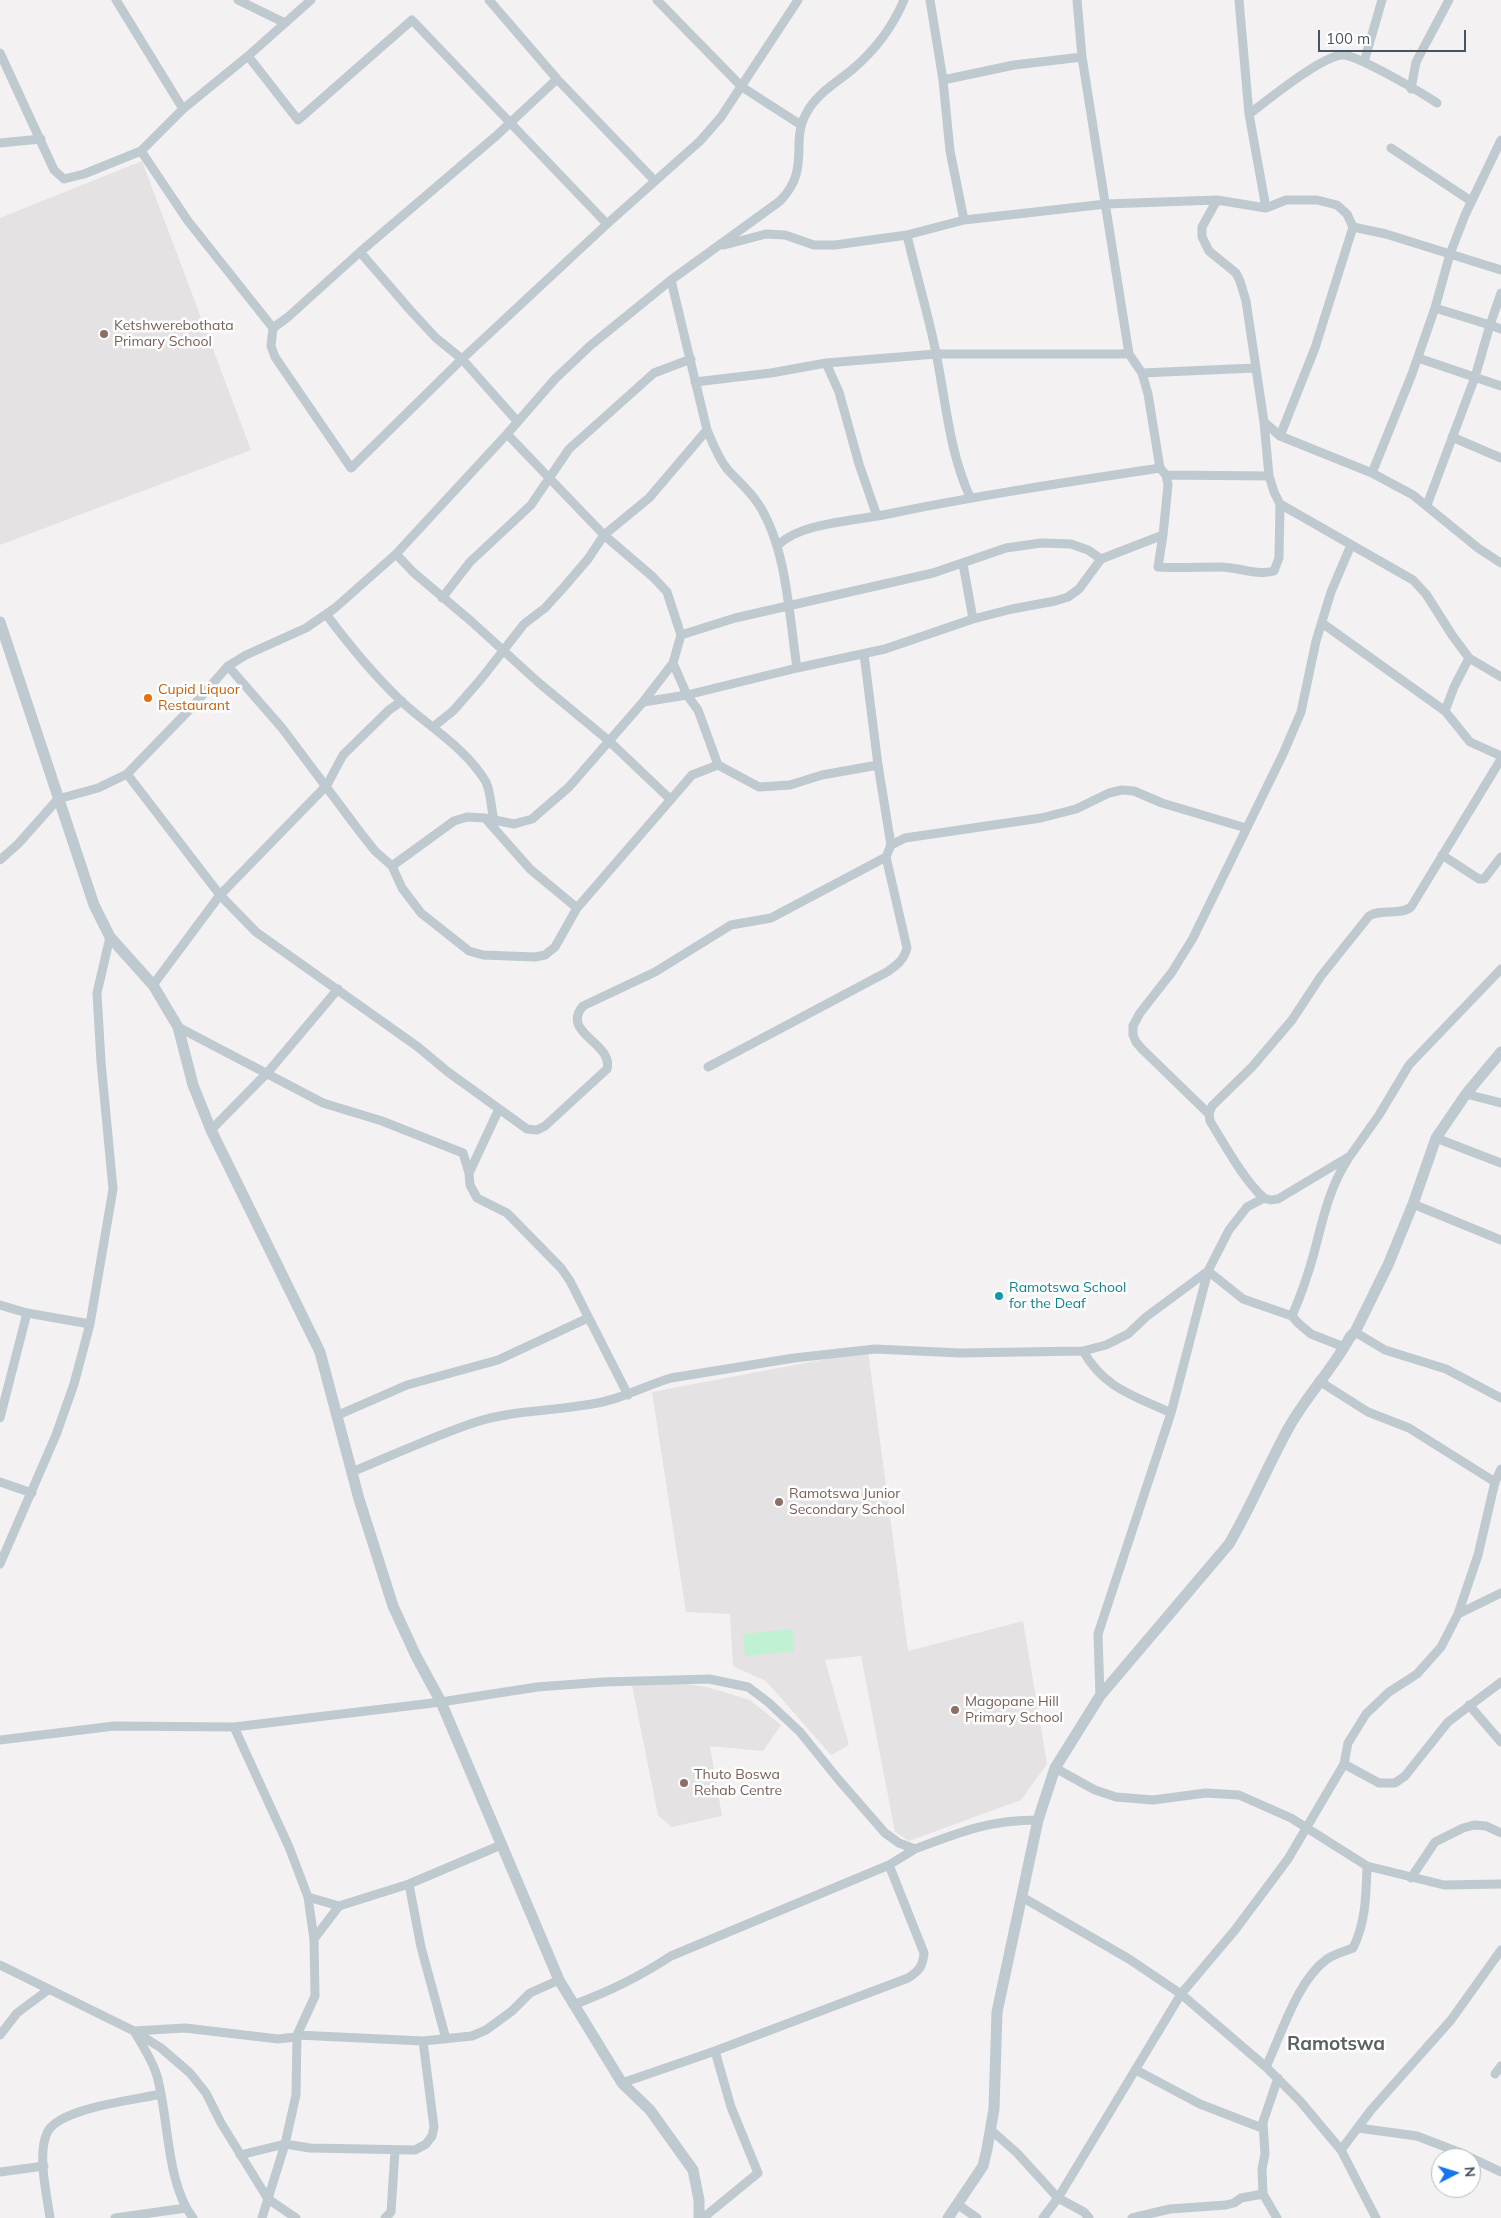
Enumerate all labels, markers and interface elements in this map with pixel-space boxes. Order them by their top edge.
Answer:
scale bar [1321,20,1468,52]
text: 100 m [1326,29,1370,48]
place label: Ketshwerebothata Primary School [114,318,234,351]
marker: Ketshwerebothata Primary School [98,328,110,340]
place label: Cupid Liquor Restaurant [158,682,240,714]
marker: Cupid Liquor Restaurant [142,692,154,704]
place label: Ramotswa School for the Deaf [1009,1280,1126,1312]
marker: Ramotswa School for the Deaf [993,1290,1005,1302]
place label: Ramotswa Junior Secondary School [789,1486,905,1518]
marker: Ramotswa Junior Secondary School [773,1496,785,1508]
place label: Magopane Hill Primary School [965,1694,1063,1726]
marker: Magopane Hill Primary School [949,1704,961,1716]
place label: Thuto Boswa Rehab Centre [694,1767,782,1800]
marker: Thuto Boswa Rehab Centre [678,1777,690,1789]
district label: Ramotswa [1287,2033,1385,2055]
north arrow [1431,2148,1481,2198]
text: N [1461,2166,1479,2178]

